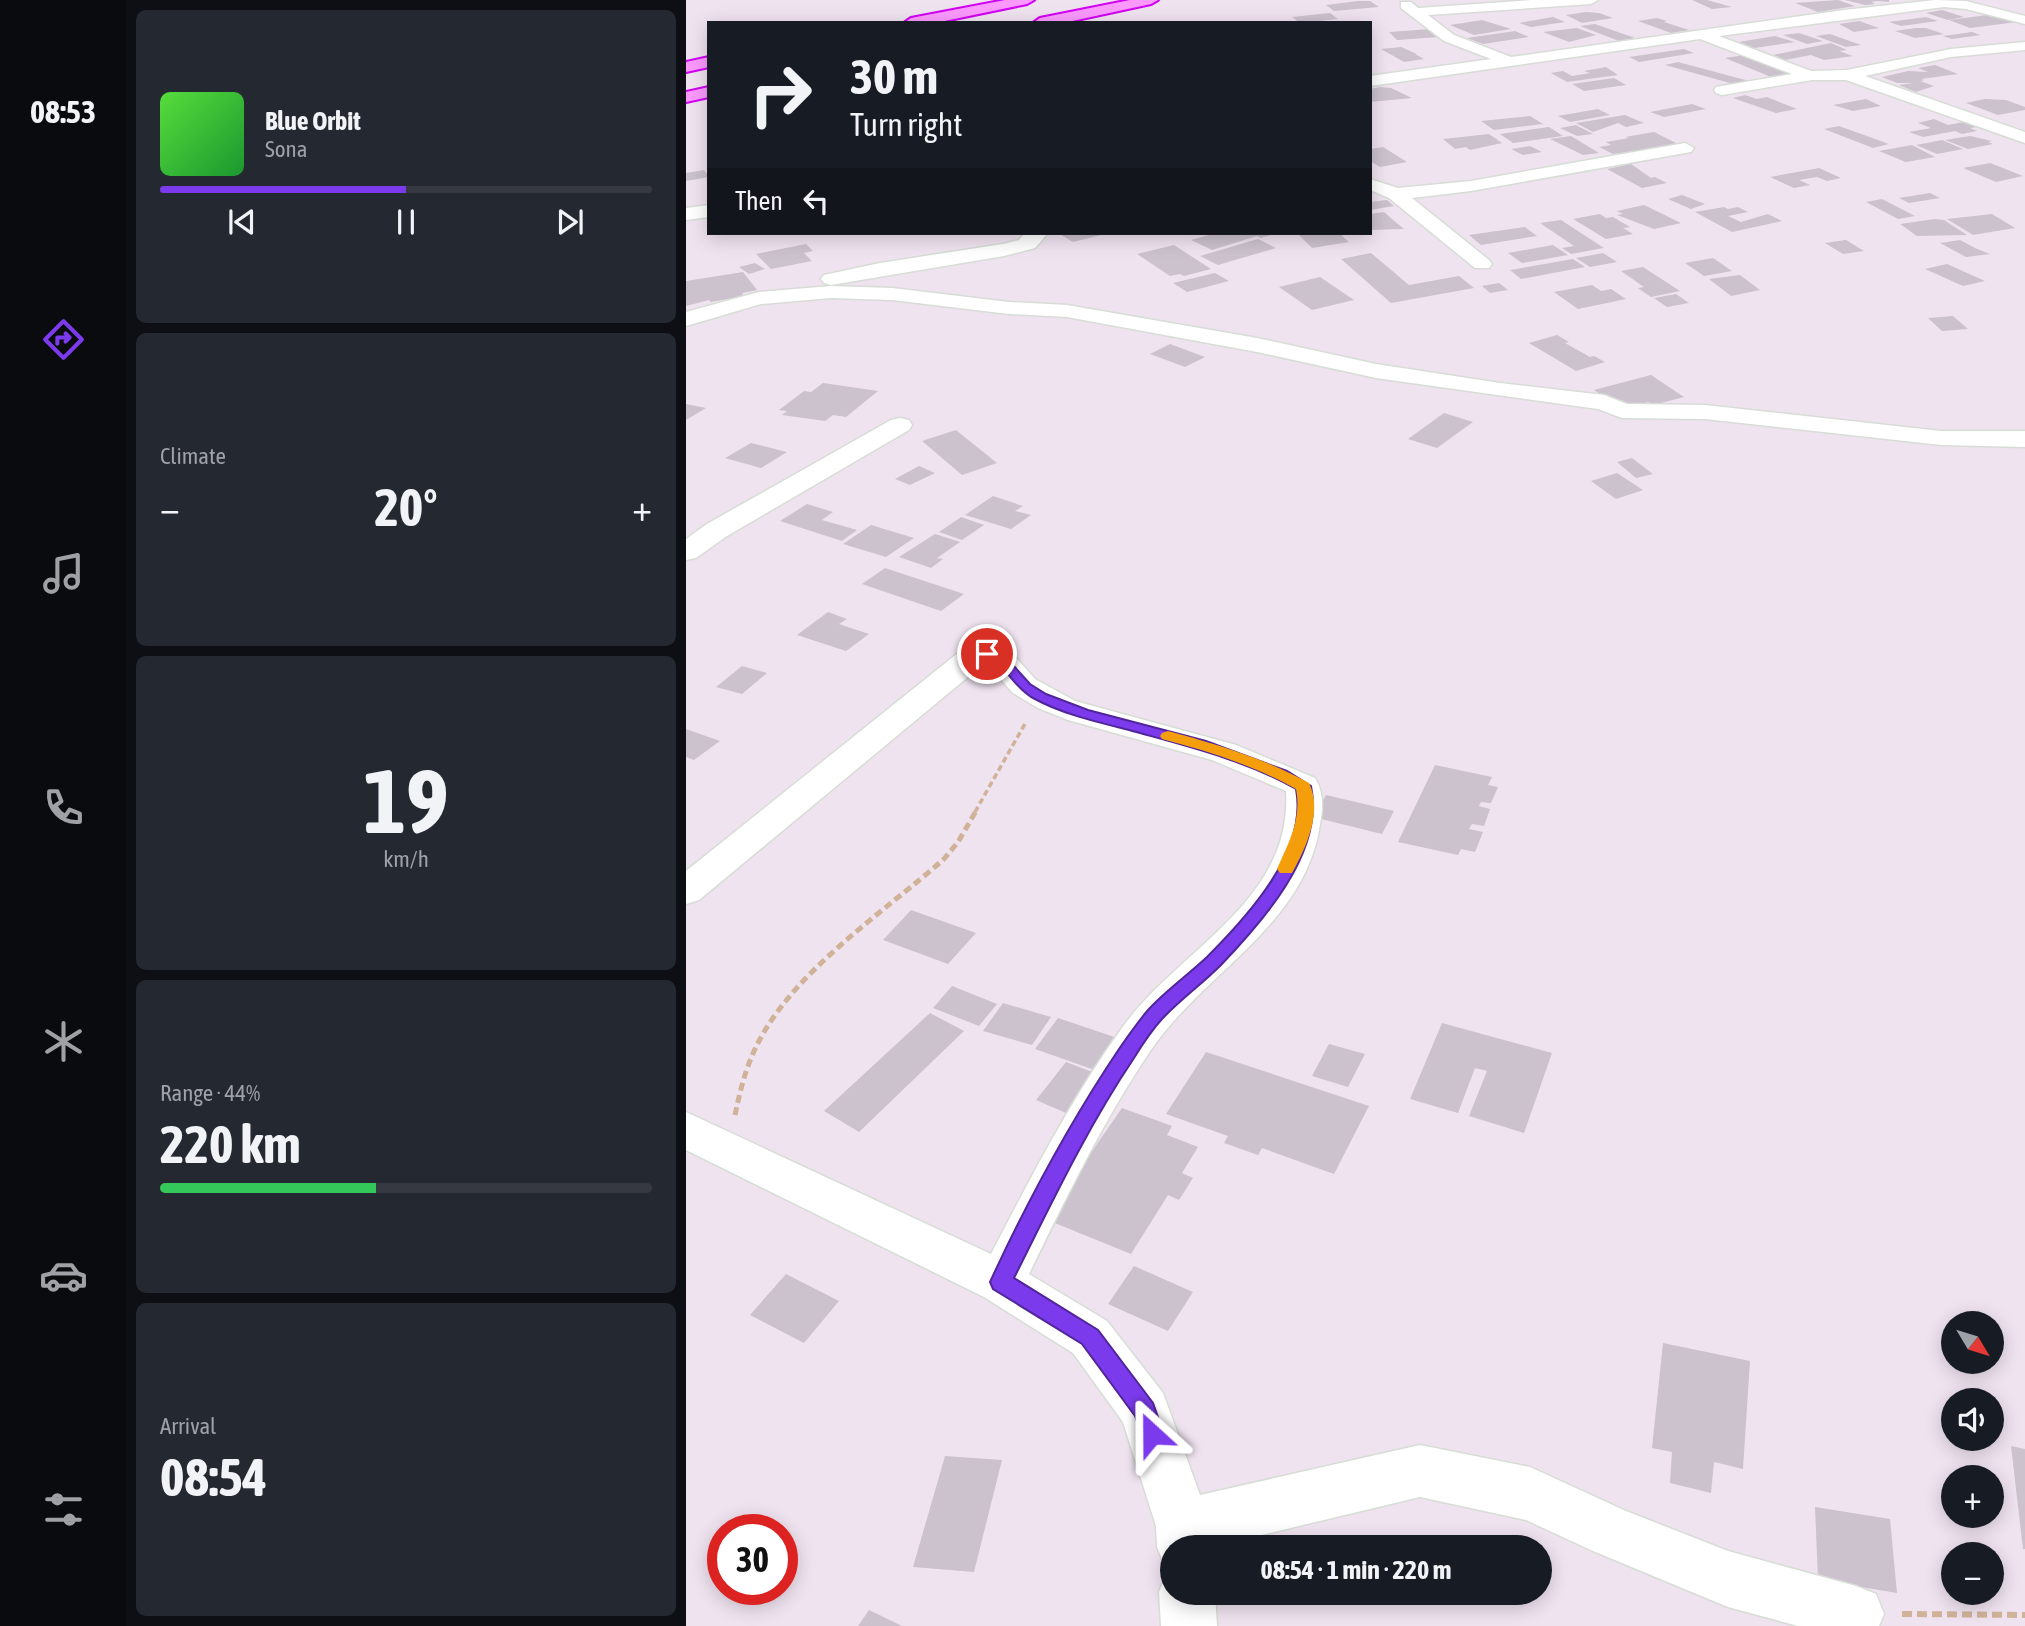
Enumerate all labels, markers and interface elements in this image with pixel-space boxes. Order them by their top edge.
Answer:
text: 30 m [850,48,938,104]
icon: right [735,49,826,140]
text: 08:53 [30,93,96,130]
text: Blue Orbit [265,106,361,136]
text: Turn right [850,106,963,143]
text: Sona [265,136,307,162]
icon: left [797,182,835,220]
text: Then [735,186,783,216]
icon: previous [223,203,261,241]
icon: pause [387,203,425,241]
icon: next [551,203,589,241]
icon: directions [39,315,88,364]
text: Climate [160,443,226,469]
text: 20° [374,477,438,537]
text: − [160,486,180,529]
text: + [632,486,652,529]
icon: music [39,549,88,598]
pin [957,624,1017,684]
icon: arrive [968,635,1006,673]
text: 19 [363,748,449,852]
icon: phone [39,783,88,832]
text: km/h [383,846,429,872]
icon: climate [39,1017,88,1066]
text: Range · 44% [160,1080,260,1106]
text: 220 km [160,1114,301,1174]
icon: car [39,1251,88,1300]
north arrow [1941,1311,2004,1374]
map controls [1941,1311,2004,1605]
button: sound [1941,1388,2004,1451]
position arrow [1115,1397,1189,1471]
text: Arrival [160,1413,216,1439]
text: 08:54 [160,1447,267,1507]
button: + [1941,1465,2004,1528]
icon: filters [39,1485,88,1534]
speed limit sign: 30 [707,1514,798,1605]
button: − [1941,1542,2004,1605]
text: 08:54 · 1 min · 220 m [1261,1555,1451,1585]

